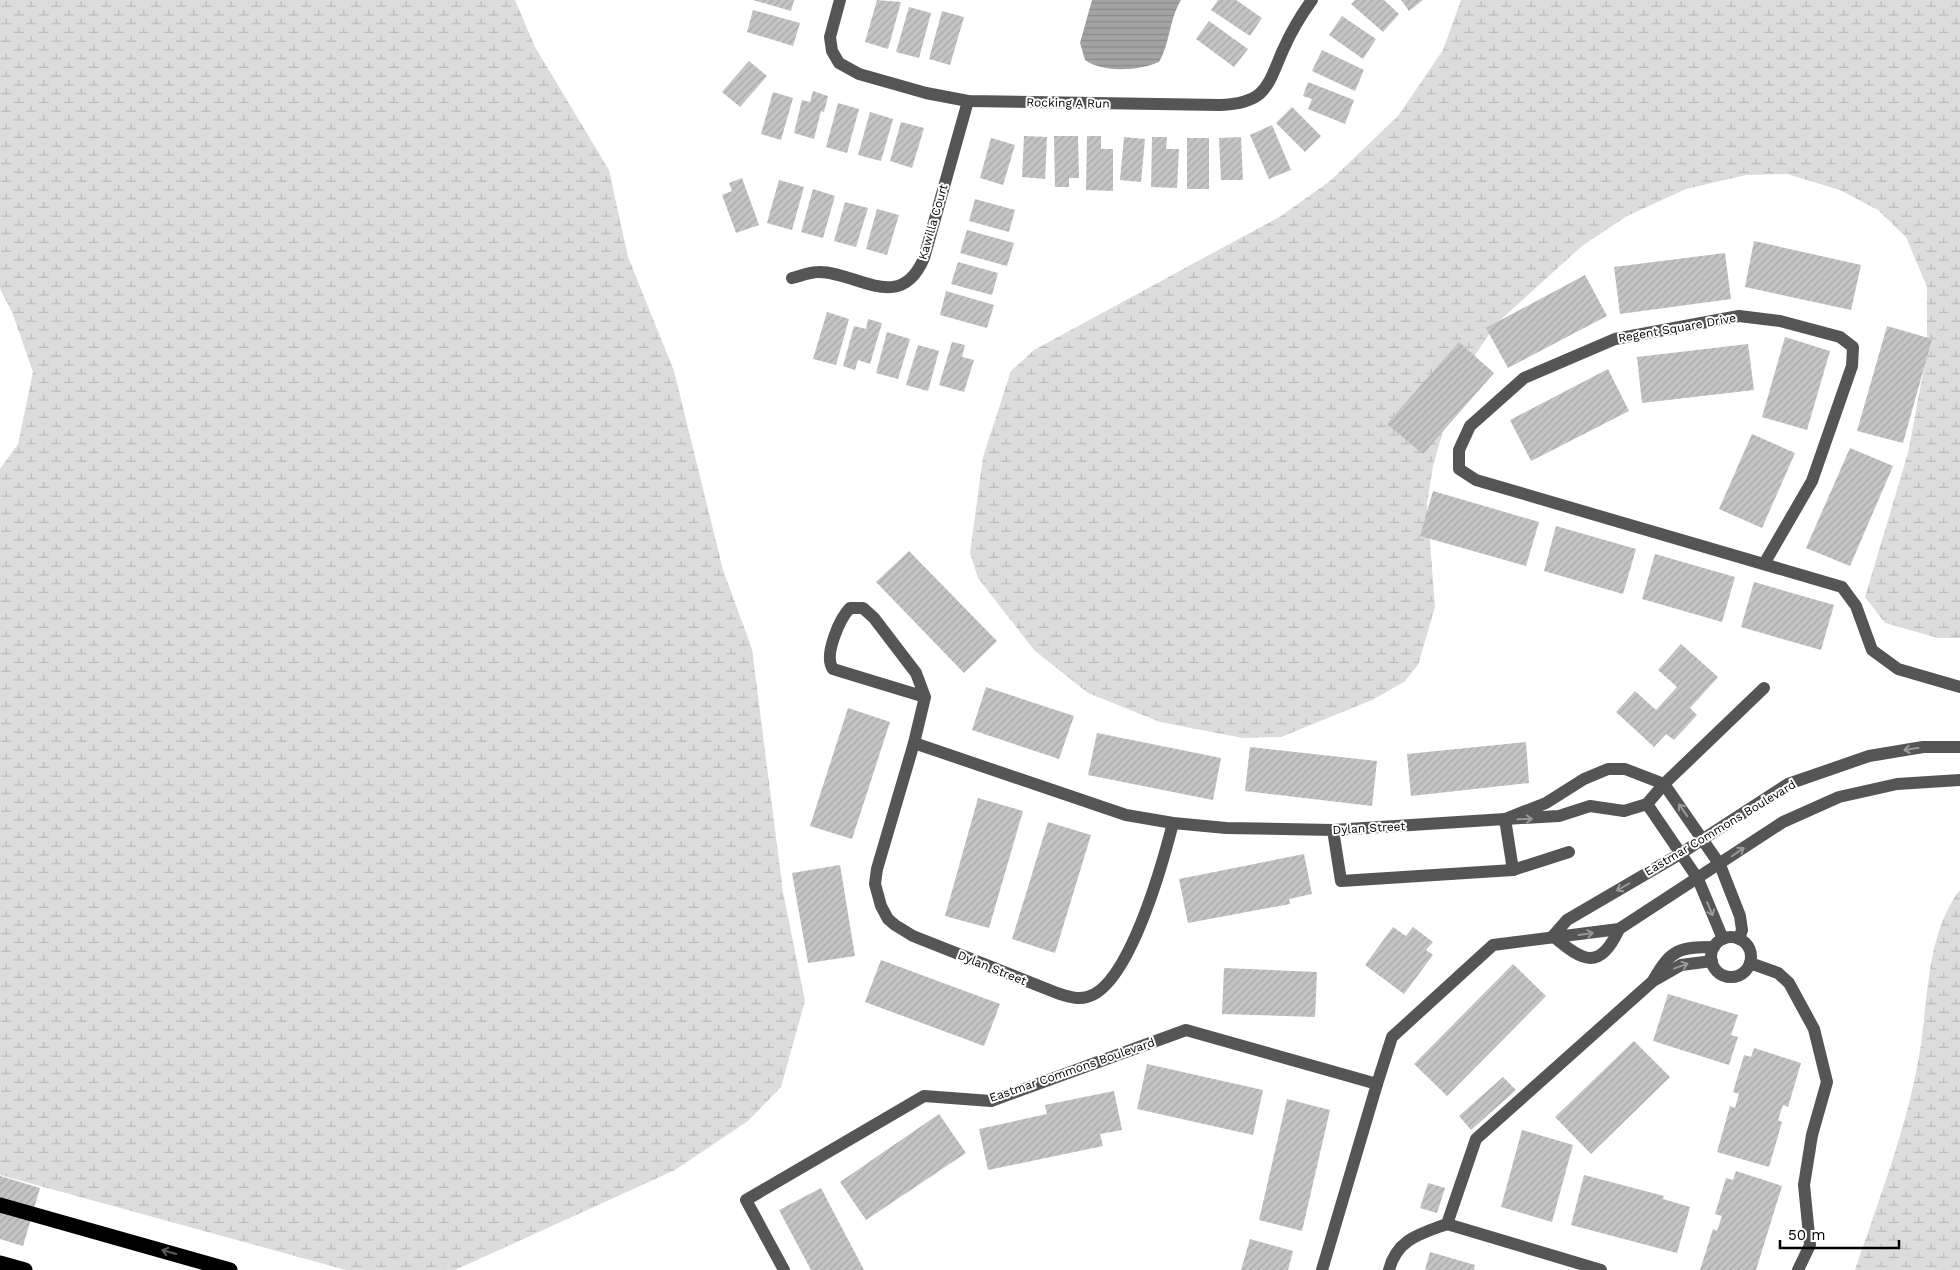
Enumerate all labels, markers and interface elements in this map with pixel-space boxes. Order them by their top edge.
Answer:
street label: Rocking A Run [1026,95,1110,111]
street label: Kawilla Court [916,183,950,261]
street label: Regent Square Drive [1617,311,1737,345]
one-way arrow [1904,744,1920,754]
street label: Eastmar Commons Boulevard [1642,777,1798,879]
one-way arrow [1678,803,1688,817]
one-way arrow [1516,814,1533,824]
street label: Dylan Street [1332,819,1406,837]
one-way arrow [1731,847,1745,857]
one-way arrow [1617,882,1631,892]
one-way arrow [1706,901,1716,916]
one-way arrow [1578,928,1594,938]
street label: Dylan Street [956,948,1028,988]
one-way arrow [1673,961,1688,970]
street label: Eastmar Commons Boulevard [987,1035,1157,1105]
scale bar [1780,1218,1899,1250]
text: 50 m [1788,1226,1825,1244]
one-way arrow [162,1247,178,1257]

